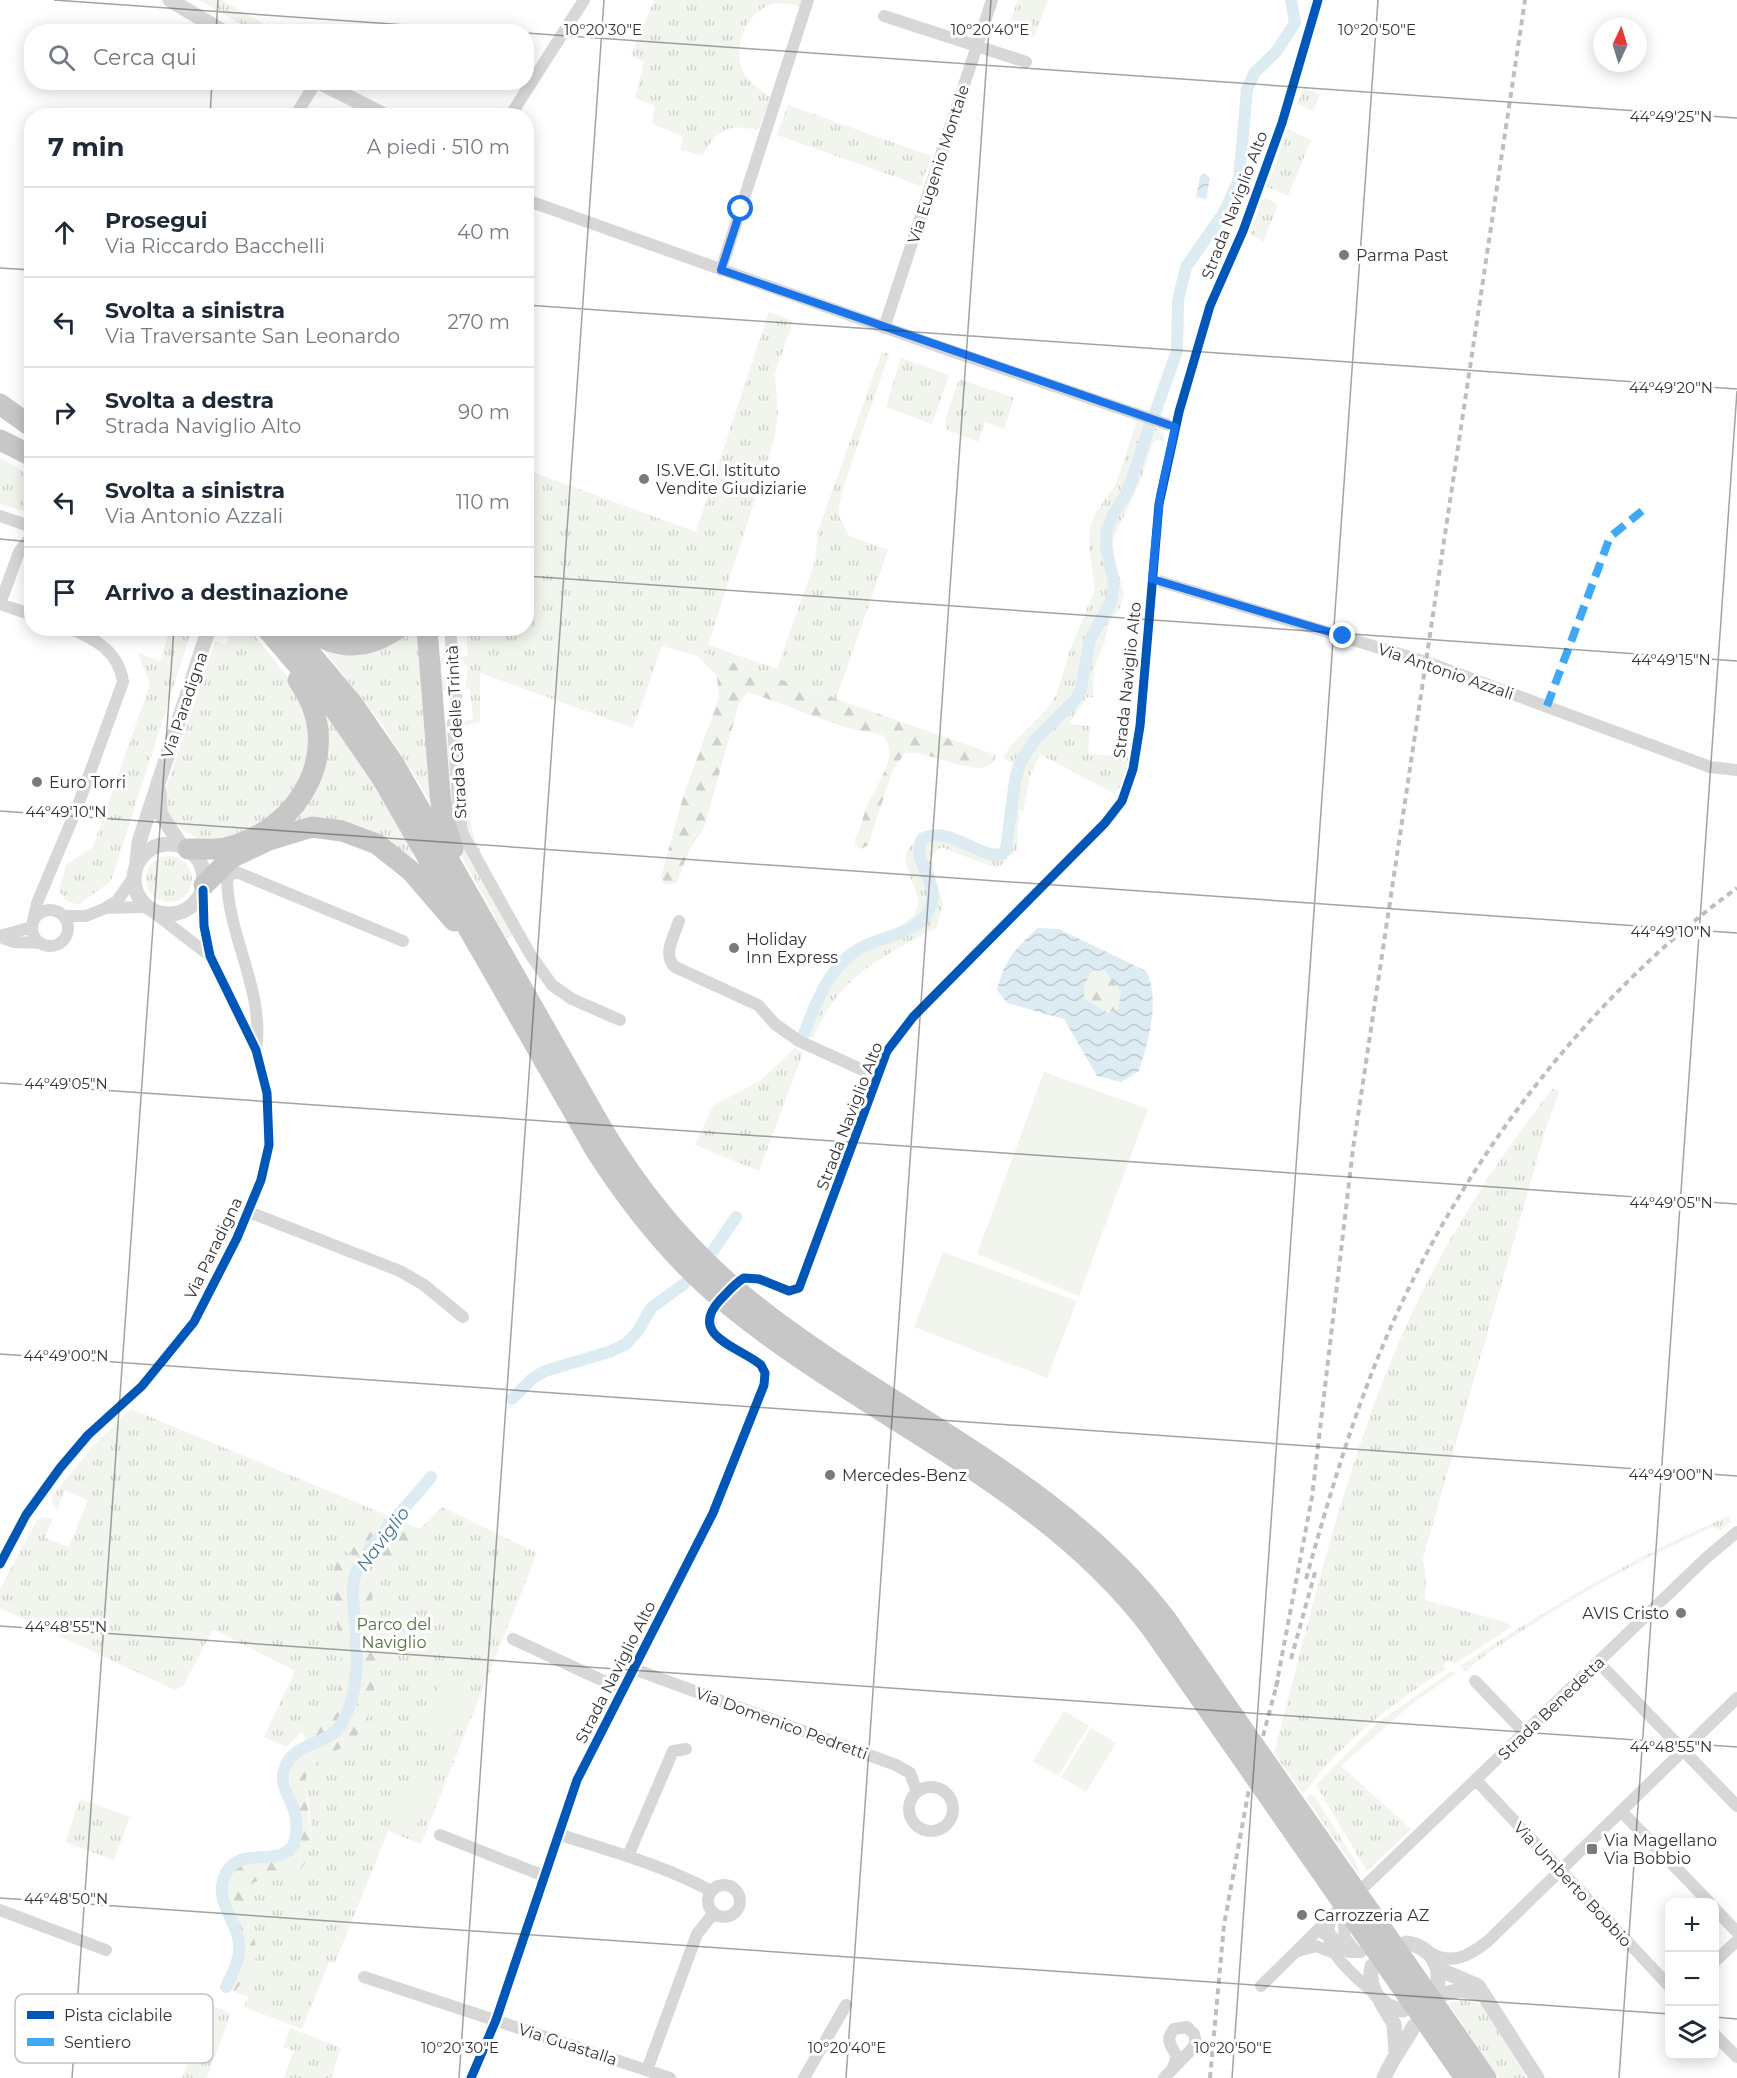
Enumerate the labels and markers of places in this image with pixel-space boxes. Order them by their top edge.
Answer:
place label: Parma Past [1356,246,1449,265]
marker: Parma Past [1337,248,1351,262]
place label: IS.VE.GI. Istituto Vendite Giudiziarie [656,461,807,498]
marker: IS.VE.GI. Istituto Vendite Giudiziarie [637,472,651,486]
place label: Euro Torri [49,773,126,792]
marker: Euro Torri [30,775,44,789]
place label: Holiday Inn Express [746,930,838,967]
marker: Holiday Inn Express [727,941,741,955]
place label: Mercedes-Benz [842,1466,967,1485]
marker: Mercedes-Benz [823,1468,837,1482]
place label: AVIS Cristo [1582,1604,1669,1623]
marker: AVIS Cristo [1674,1606,1688,1620]
place label: Via Magellano Via Bobbio [1604,1831,1717,1868]
marker: Via Magellano Via Bobbio [1585,1842,1599,1856]
place label: Carrozzeria AZ [1314,1906,1429,1925]
marker: Carrozzeria AZ [1295,1908,1309,1922]

